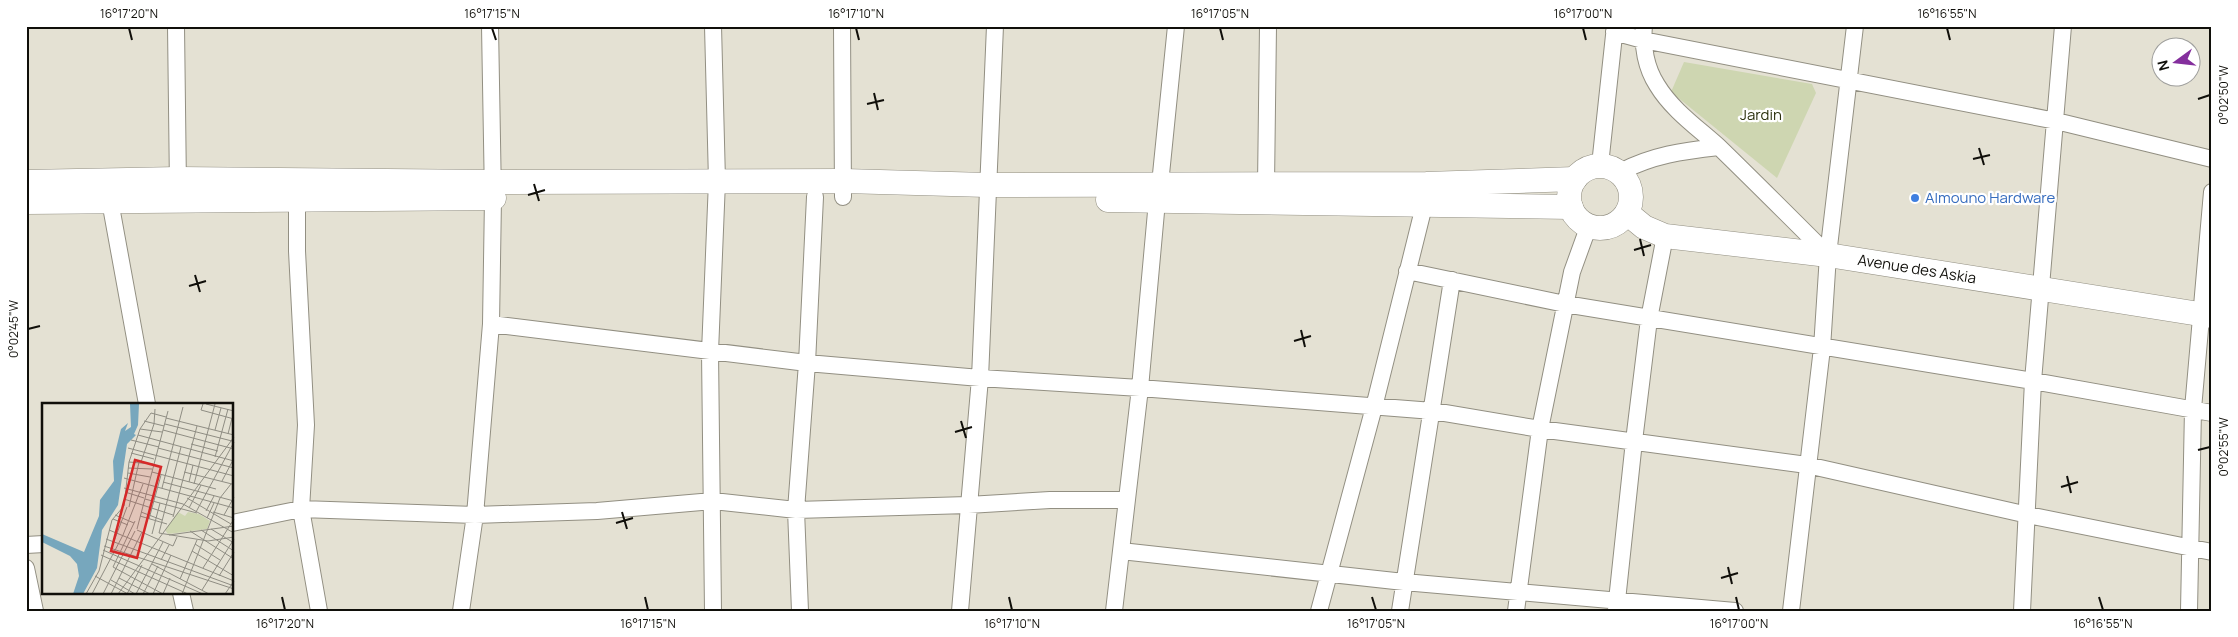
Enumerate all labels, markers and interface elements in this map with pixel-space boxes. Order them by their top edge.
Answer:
text: 16°17'20"N [100,5,158,22]
text: 16°17'15"N [464,5,520,22]
text: 16°17'10"N [828,5,884,22]
text: 16°17'05"N [1191,5,1249,22]
text: 16°17'00"N [1554,5,1612,22]
text: 16°16'55"N [1918,5,1977,22]
north arrow [2150,38,2200,88]
text: N [2152,58,2173,73]
text: 0°02'50"W [2215,64,2232,125]
park label: Jardin [1740,104,1782,125]
place label: Almouno Hardware [1925,187,2056,208]
marker: Almouno Hardware [1909,192,1921,204]
street label: Avenue des Askia [1856,249,1978,288]
text: 0°02'45"W [5,299,22,358]
inset map [42,403,234,594]
text: 0°02'55"W [2215,417,2232,477]
text: 16°17'20"N [256,615,314,632]
text: 16°17'15"N [620,615,676,632]
text: 16°17'10"N [984,615,1040,632]
text: 16°17'05"N [1347,615,1405,632]
text: 16°17'00"N [1710,615,1768,632]
text: 16°16'55"N [2074,615,2133,632]

